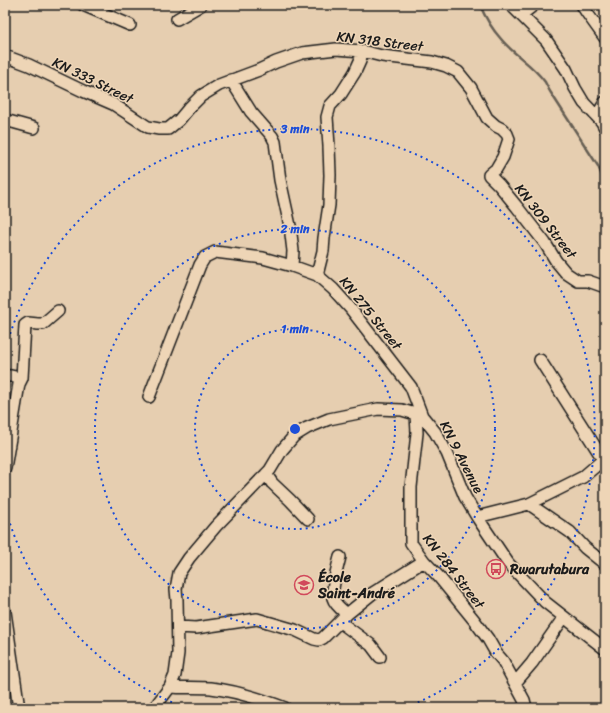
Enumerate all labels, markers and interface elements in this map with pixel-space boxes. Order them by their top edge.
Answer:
street label: KN 318 Street [335,24,426,59]
street label: KN 333 Street [48,50,139,112]
text: 3 min [280,118,310,140]
street label: KN 309 Street [508,178,584,266]
text: 2 min [279,218,310,240]
street label: KN 275 Street [333,271,409,357]
text: 1 min [281,318,309,340]
street label: KN 9 Avenue [433,416,491,498]
centre of rings [288,422,302,436]
street label: KN 284 Street [416,528,492,616]
place label: Rwarutabura [509,557,590,582]
bus stop icon: Rwarutabura [485,558,507,580]
place label: École Saint-André [317,565,396,606]
school or university icon: École Saint-André [293,574,315,596]

